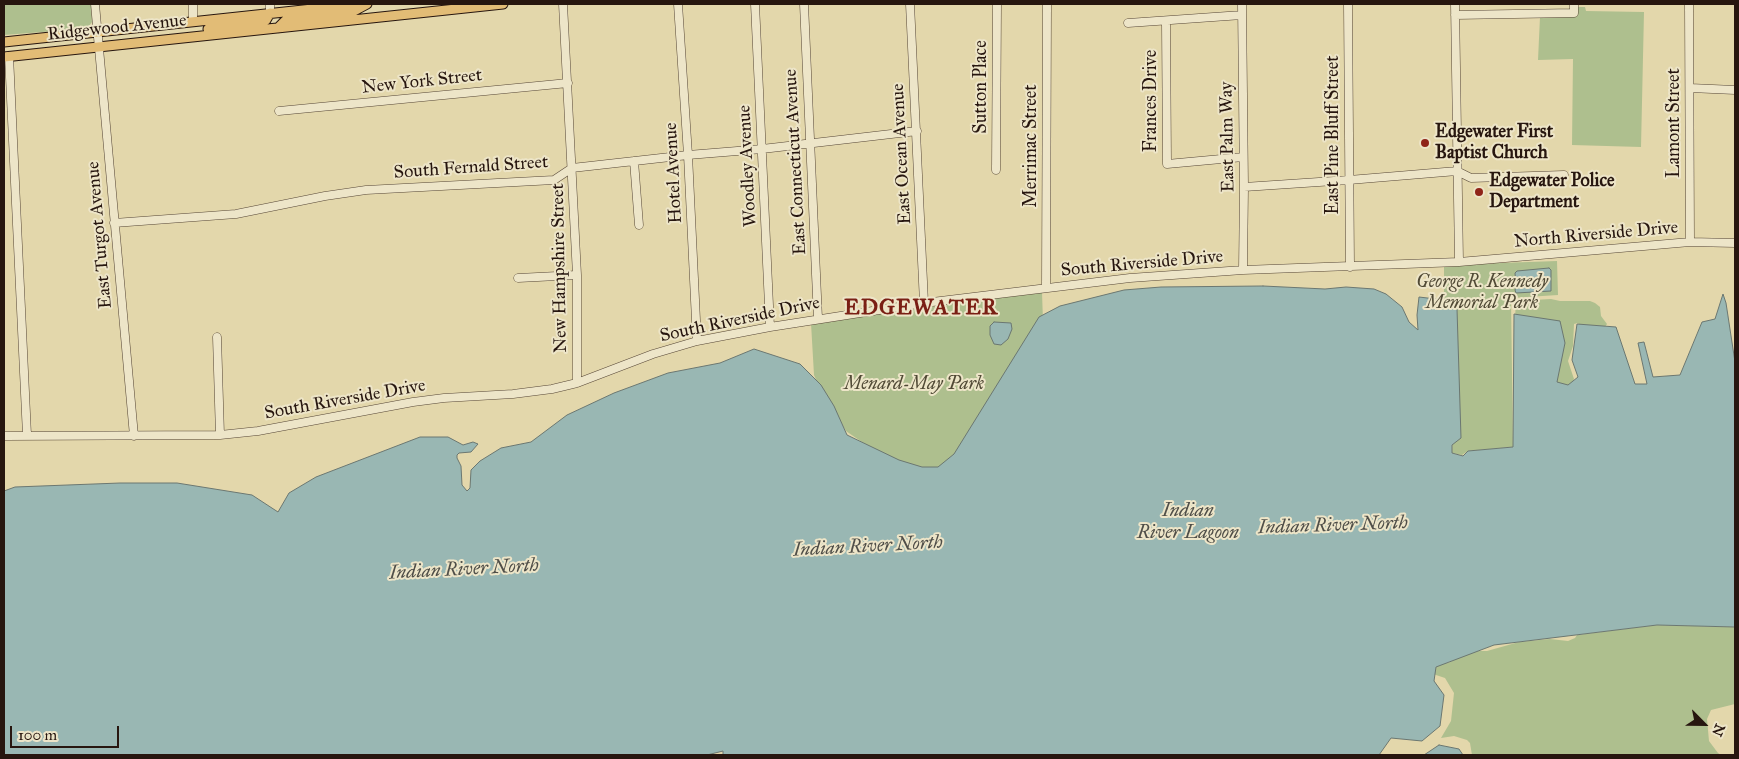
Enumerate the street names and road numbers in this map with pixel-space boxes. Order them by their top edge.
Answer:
street label: Ridgewood Avenue [46,10,188,46]
street label: Sutton Place [971,40,993,134]
street label: Frances Drive [1141,50,1163,152]
street label: East Pine Bluff Street [1323,55,1345,215]
street label: New York Street [361,65,483,99]
street label: Lamont Street [1664,68,1686,178]
street label: East Connecticut Avenue [780,69,812,255]
street label: East Palm Way [1216,81,1240,193]
street label: East Ocean Avenue [888,83,916,225]
street label: Merrimac Street [1021,84,1043,208]
street label: Woodley Avenue [734,104,762,228]
street label: Hotel Avenue [661,122,687,224]
street label: South Fernald Street [393,152,549,184]
street label: East Turgot Avenue [83,161,117,309]
street label: New Hampshire Street [548,183,572,353]
street label: North Riverside Drive [1513,217,1679,253]
street label: South Riverside Drive [1060,246,1224,282]
street label: South Riverside Drive [658,292,822,348]
street label: South Riverside Drive [263,375,427,425]

